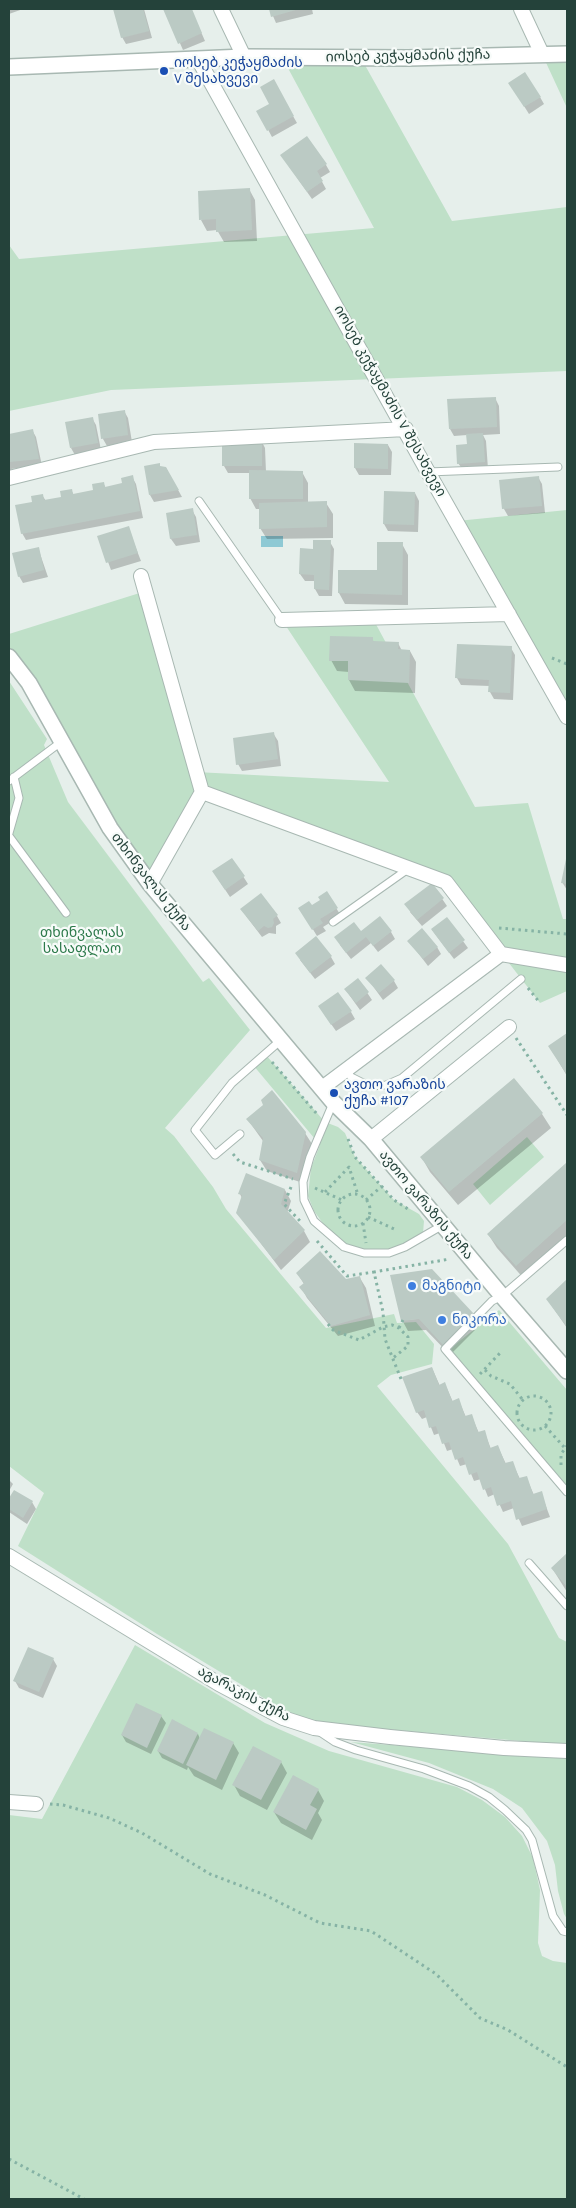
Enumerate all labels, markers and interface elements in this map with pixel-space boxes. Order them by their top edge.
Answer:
street label: იოსებ კეჭაყმაძის ქუჩა [325,46,491,66]
place label: იოსებ კეჭაყმაძის V შესახვევი [174,55,303,88]
marker: იოსებ კეჭაყმაძის V შესახვევი [158,65,170,77]
street label: იოსებ კეჭაყმაძის V შესახვევი [330,302,450,500]
street label: თხინვალას ქუჩა [107,829,195,935]
park label: თხინვალას სასაფლაო [40,925,124,958]
place label: ავთო ვარაზის ქუჩა #107 [344,1077,446,1110]
marker: ავთო ვარაზის ქუჩა #107 [328,1087,340,1099]
street label: ავთო ვარაზის ქუჩა [375,1147,477,1263]
place label: მაგნიტი [422,1278,481,1294]
marker: მაგნიტი [406,1280,418,1292]
place label: ნიკორა [452,1312,507,1328]
marker: ნიკორა [436,1314,448,1326]
street label: აგარაკის ქუჩა [195,1663,293,1725]

